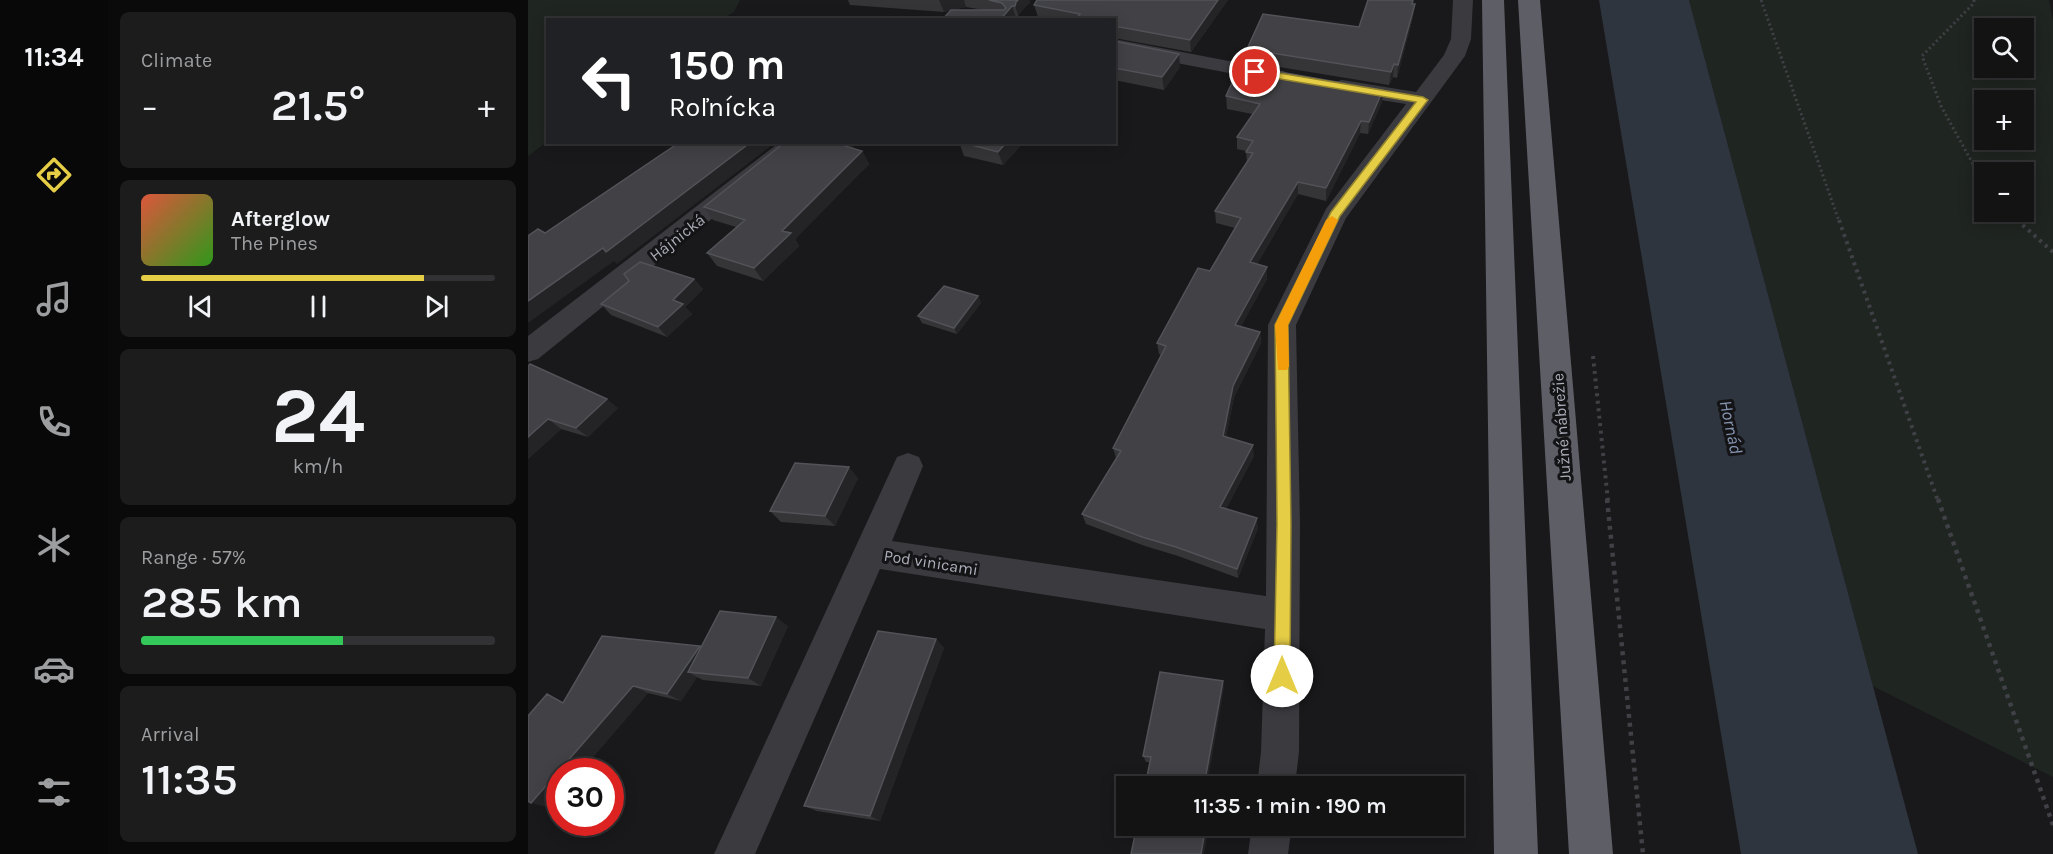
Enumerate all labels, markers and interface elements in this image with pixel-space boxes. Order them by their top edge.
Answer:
map controls [1974,18,2034,222]
button: search [1974,18,2034,78]
text: 150 m [669,40,785,90]
text: 11:34 [24,41,84,73]
icon: left [570,42,648,120]
pin [1229,46,1280,97]
text: Climate [141,49,212,72]
icon: arrive [1238,55,1271,88]
text: 21.5° [271,79,365,131]
text: − [141,87,158,125]
text: + [478,87,495,125]
button: + [1974,90,2034,150]
text: Roľnícka [669,91,776,123]
icon: directions [33,154,75,196]
button: − [1974,162,2034,222]
text: Afterglow [231,206,330,232]
street label: Hájnická [646,210,709,265]
text: The Pines [231,232,318,255]
icon: music [33,278,75,320]
icon: previous [184,290,217,323]
icon: pause [302,290,335,323]
icon: next [420,290,453,323]
text: 24 [271,370,365,462]
street label: Južné nábrežie [1548,372,1575,481]
water label: Hornád [1715,398,1747,456]
icon: phone [33,401,75,443]
text: km/h [293,455,343,478]
icon: climate [33,524,75,566]
text: Range · 57% [141,546,246,569]
street label: Pod vinicami [883,546,979,579]
text: 285 km [141,576,303,628]
position arrow [1250,644,1314,708]
icon: car [33,648,75,690]
text: Arrival [141,723,200,746]
text: 11:35 [141,753,238,805]
speed limit sign: 30 [546,758,624,836]
icon: filters [33,771,75,813]
text: 11:35 · 1 min · 190 m [1193,793,1387,819]

